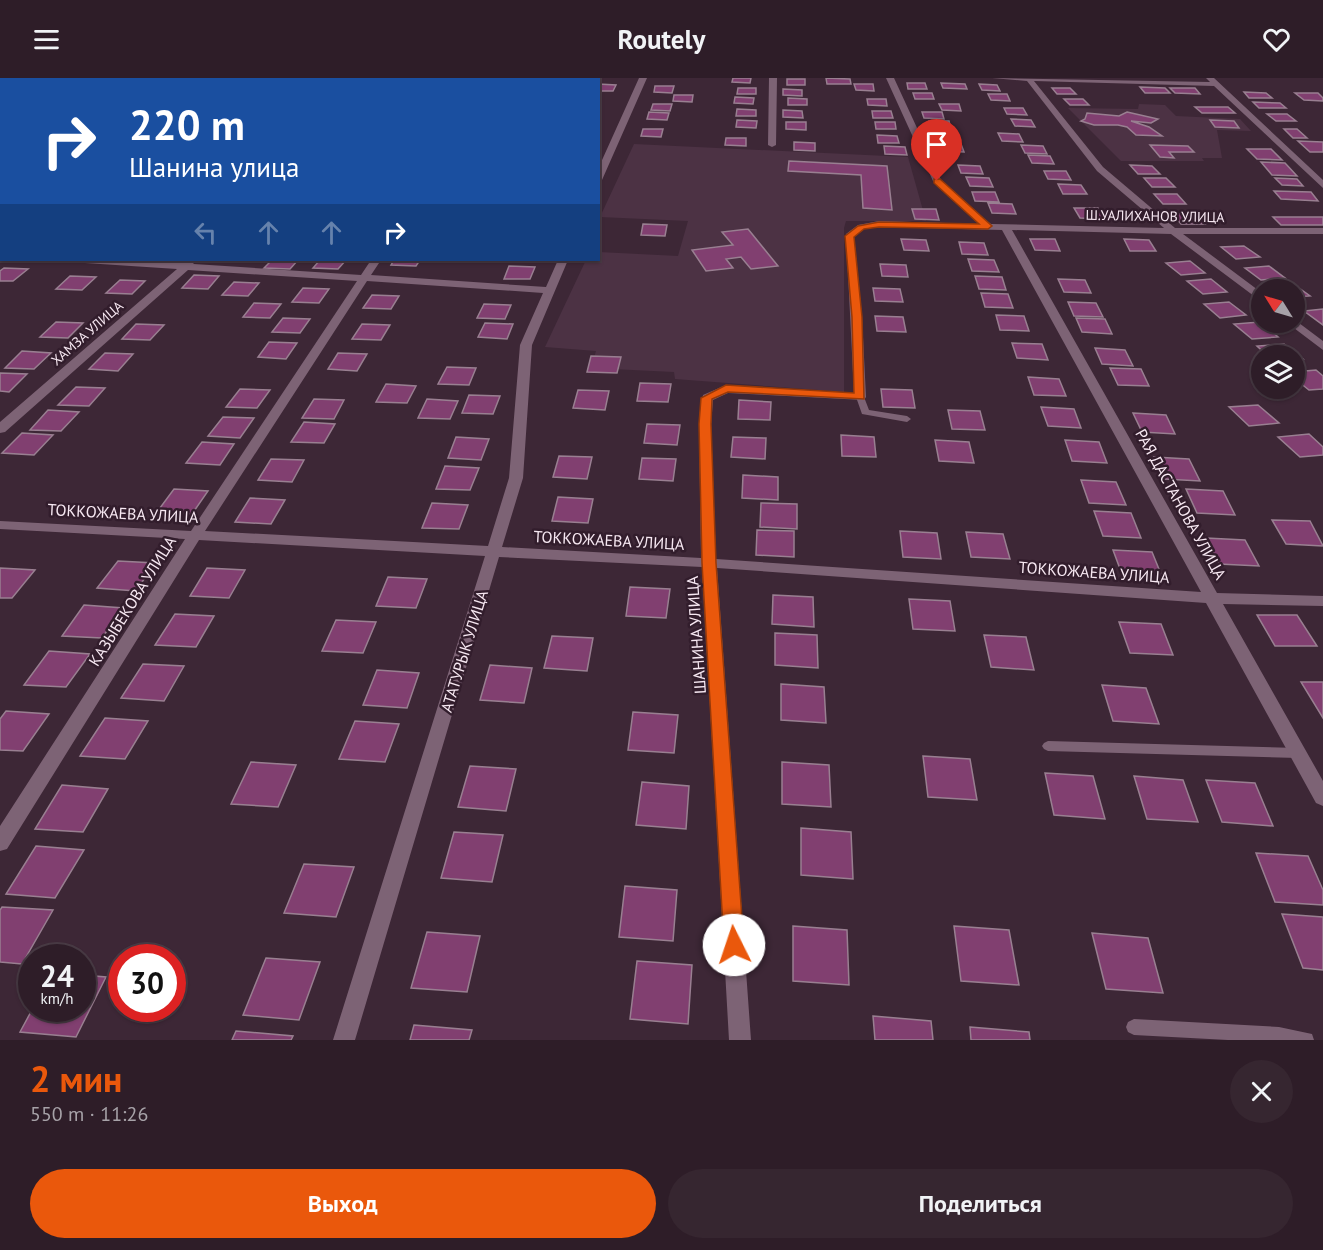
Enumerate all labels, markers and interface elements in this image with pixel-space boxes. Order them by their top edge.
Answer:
text: Routely [618,22,705,56]
icon: menu [30,23,63,56]
icon: heart [1260,23,1293,56]
text: 220 m [129,97,245,152]
icon: right [30,102,108,180]
pin [911,119,962,181]
icon: arrive [920,128,953,161]
text: Шанина улица [129,150,299,184]
street label: Ш.УАЛИХАНОВ УЛИЦА [1085,206,1225,226]
icon: left [189,216,222,249]
icon: ahead [252,216,285,249]
icon: ahead [315,216,348,249]
icon: right [378,216,411,249]
north arrow [1251,279,1305,333]
map controls [1251,279,1305,399]
street label: ХАМЗА УЛИЦА [47,296,127,369]
button: layers [1251,345,1305,399]
street label: РАЯ ДАСТАНОВА УЛИЦА [1131,425,1231,583]
street label: ТОККОЖАЕВА УЛИЦА [47,499,200,527]
street label: ТОККОЖАЕВА УЛИЦА [533,526,686,554]
street label: КАЗЫБЕКОВА УЛИЦА [84,532,180,670]
street label: ТОККОЖАЕВА УЛИЦА [1018,557,1171,587]
street label: ШАНИНА УЛИЦА [682,575,710,695]
street label: АТАТУРЫК УЛИЦА [436,587,492,714]
position arrow [702,913,766,977]
speed limit sign: 30 [108,944,186,1022]
text: 24 [40,956,74,995]
text: km/h [41,989,73,1008]
text: 2 мин [30,1055,122,1102]
button: close [1230,1060,1293,1123]
text: 550 m · 11:26 [30,1101,148,1127]
button: Выход [30,1169,656,1238]
button: Поделиться [668,1169,1293,1238]

